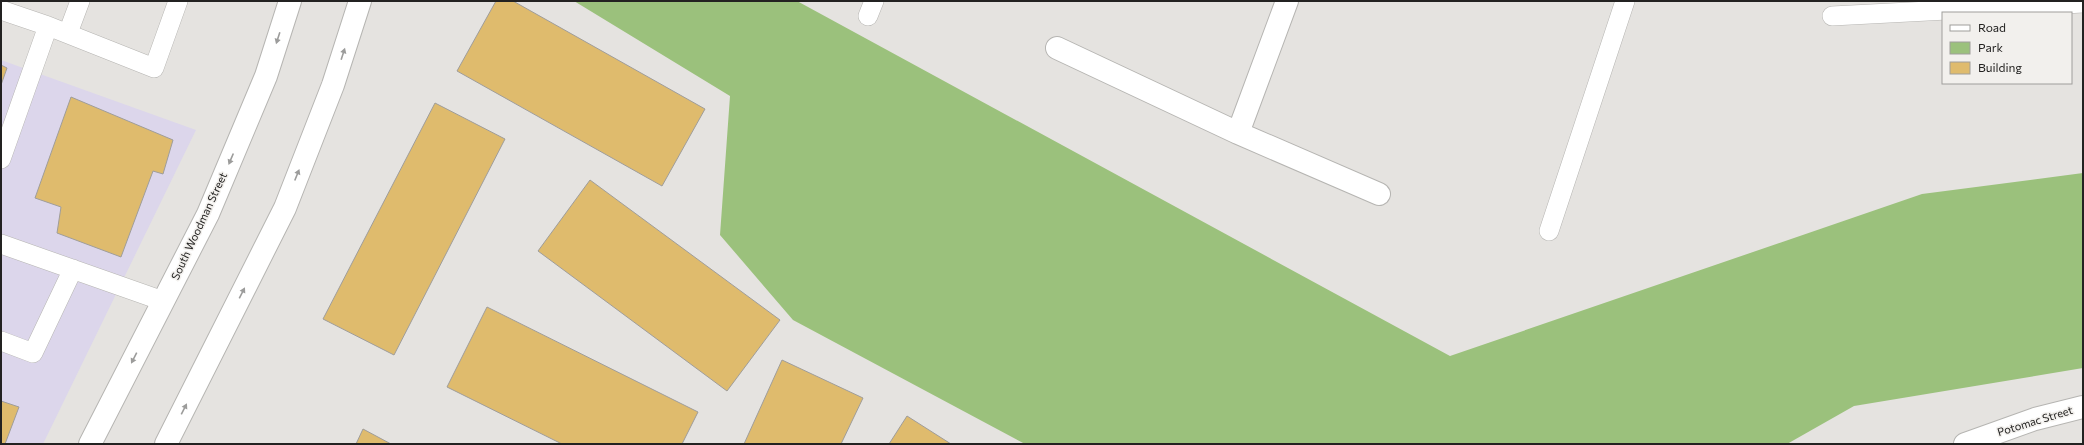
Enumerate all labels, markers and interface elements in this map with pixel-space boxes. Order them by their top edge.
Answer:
legend [1942,12,2072,84]
text: Road [1978,20,2006,34]
one-way arrow [275,32,281,44]
text: Park [1978,40,2004,54]
one-way arrow [340,47,346,59]
text: Building [1978,60,2022,74]
one-way arrow [228,153,234,165]
one-way arrow [295,169,301,181]
street label: South Woodman Street [168,170,229,282]
one-way arrow [239,287,245,299]
one-way arrow [131,352,138,364]
one-way arrow [181,403,187,415]
street label: Potomac Street [1996,403,2075,438]

